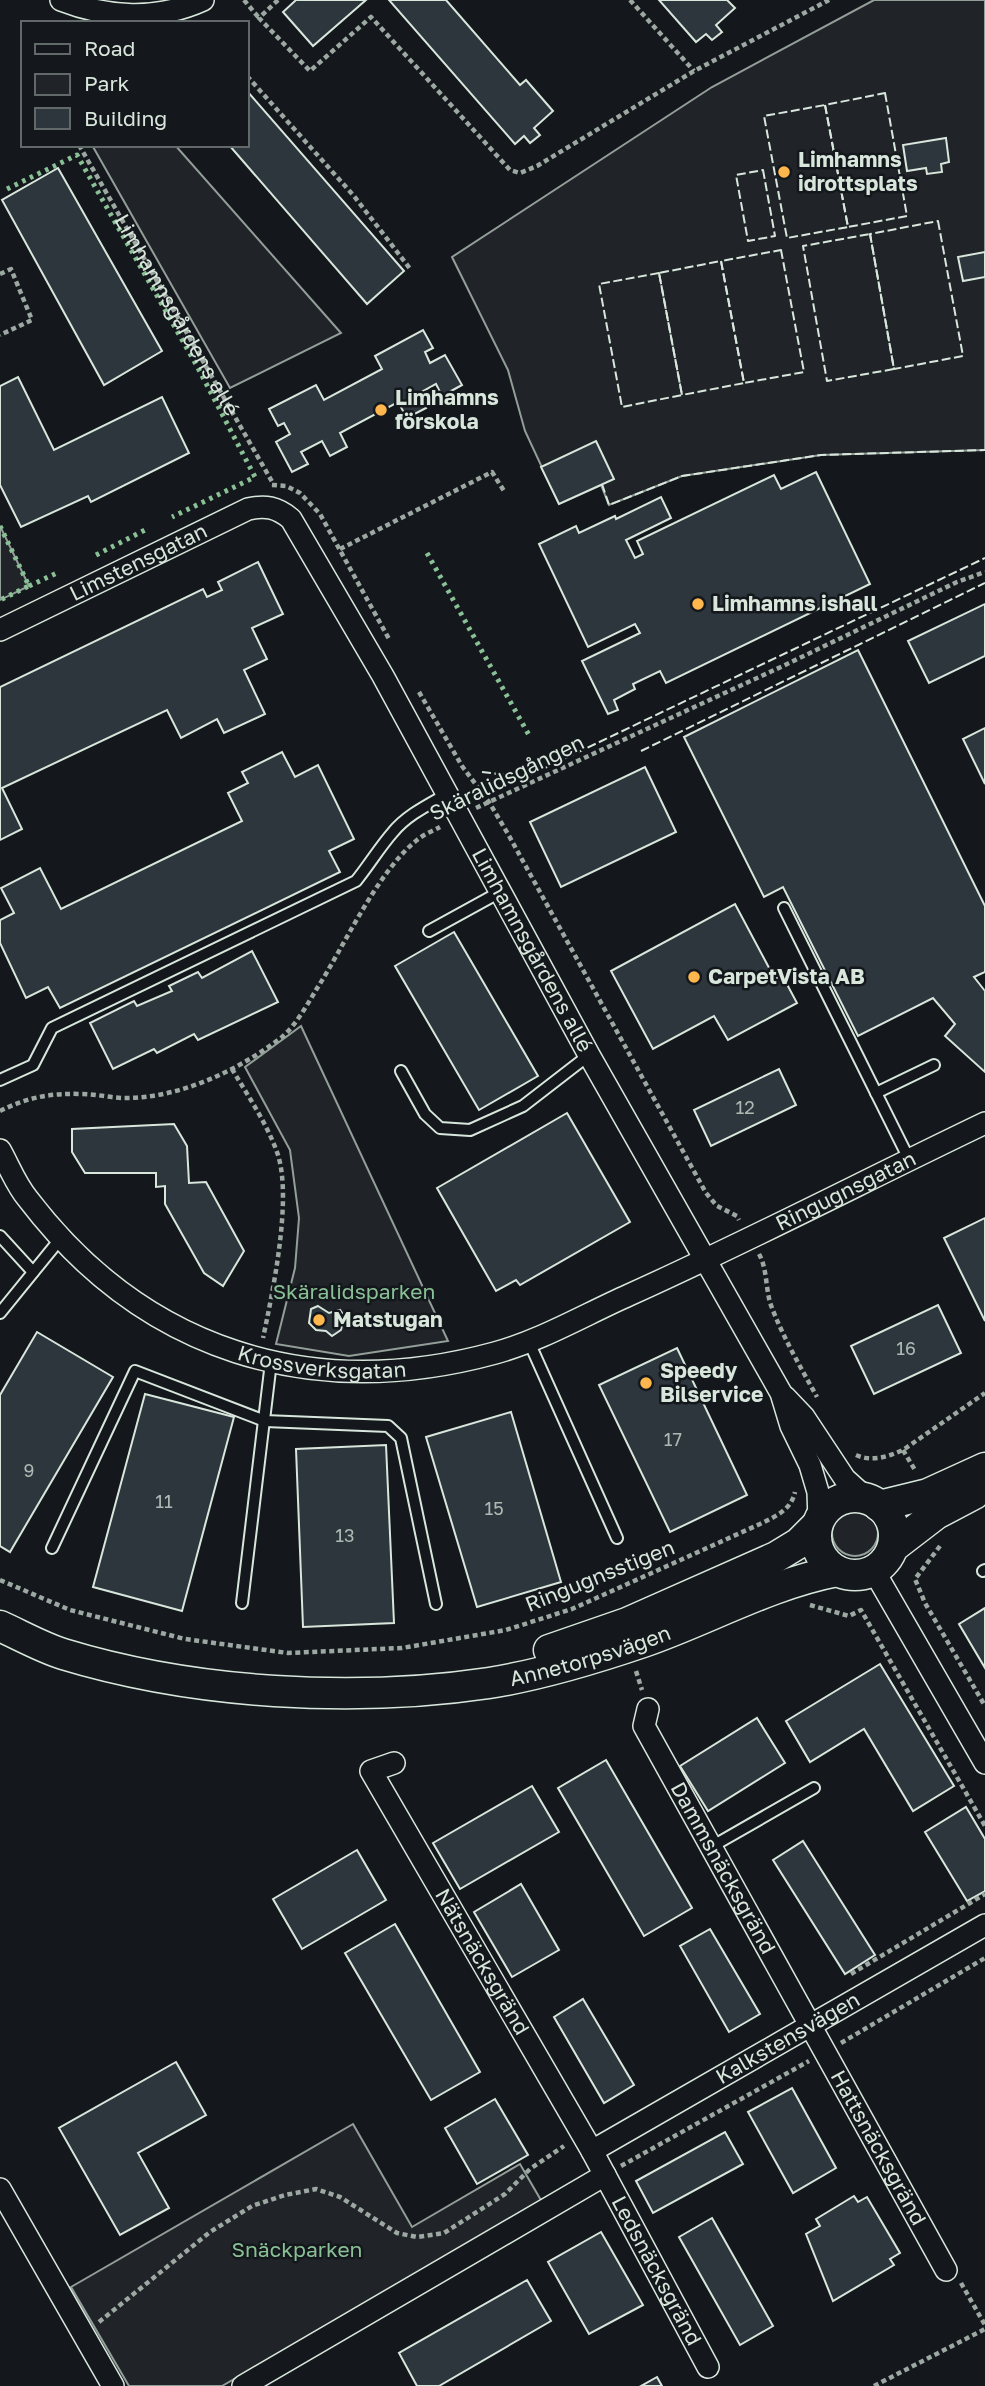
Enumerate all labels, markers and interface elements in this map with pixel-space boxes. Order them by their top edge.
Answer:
legend [21,21,248,147]
text: Road [84,35,135,61]
text: Park [84,70,130,96]
text: Building [84,105,167,131]
place label: Limhamns idrottsplats [798,146,918,196]
marker: Limhamns idrottsplats [776,164,792,180]
street label: Limhamnsgårdens allé [109,209,245,420]
place label: Limhamns förskola [395,384,499,434]
marker: Limhamns förskola [373,402,389,418]
street label: Limstensgatan [65,517,211,606]
place label: Limhamns ishall [712,590,878,616]
marker: Limhamns ishall [690,596,706,612]
street label: Skäralidsgången [425,728,588,826]
street label: Limhamnsgårdens allé [467,843,599,1056]
place label: CarpetVista AB [708,963,865,989]
marker: CarpetVista AB [686,969,702,985]
house number: 12 [735,1096,755,1118]
street label: Ringugnsgatan [771,1145,920,1236]
park label: Skäralidsparken [273,1278,435,1304]
place label: Matstugan [333,1306,443,1332]
marker: Matstugan [311,1312,327,1328]
house number: 16 [896,1337,916,1359]
street label: Krossverksgatan [235,1339,407,1383]
place label: Speedy Bilservice [660,1357,763,1407]
marker: Speedy Bilservice [638,1375,654,1391]
house number: 17 [664,1428,682,1450]
house number: 9 [24,1459,34,1481]
house number: 11 [155,1490,173,1512]
house number: 15 [484,1497,504,1519]
house number: 13 [335,1524,355,1546]
street label: Ringugnsstigen [521,1533,678,1617]
street label: Annetorpsvägen [507,1619,674,1691]
street label: Dammsnäcksgränd [666,1777,782,1958]
street label: Nätsnäcksgränd [430,1883,536,2039]
street label: Kalkstensvägen [711,1986,864,2089]
street label: Hattsnäcksgränd [826,2065,932,2229]
street label: Ledsnäcksgränd [607,2191,708,2350]
park label: Snäckparken [231,2236,363,2262]

